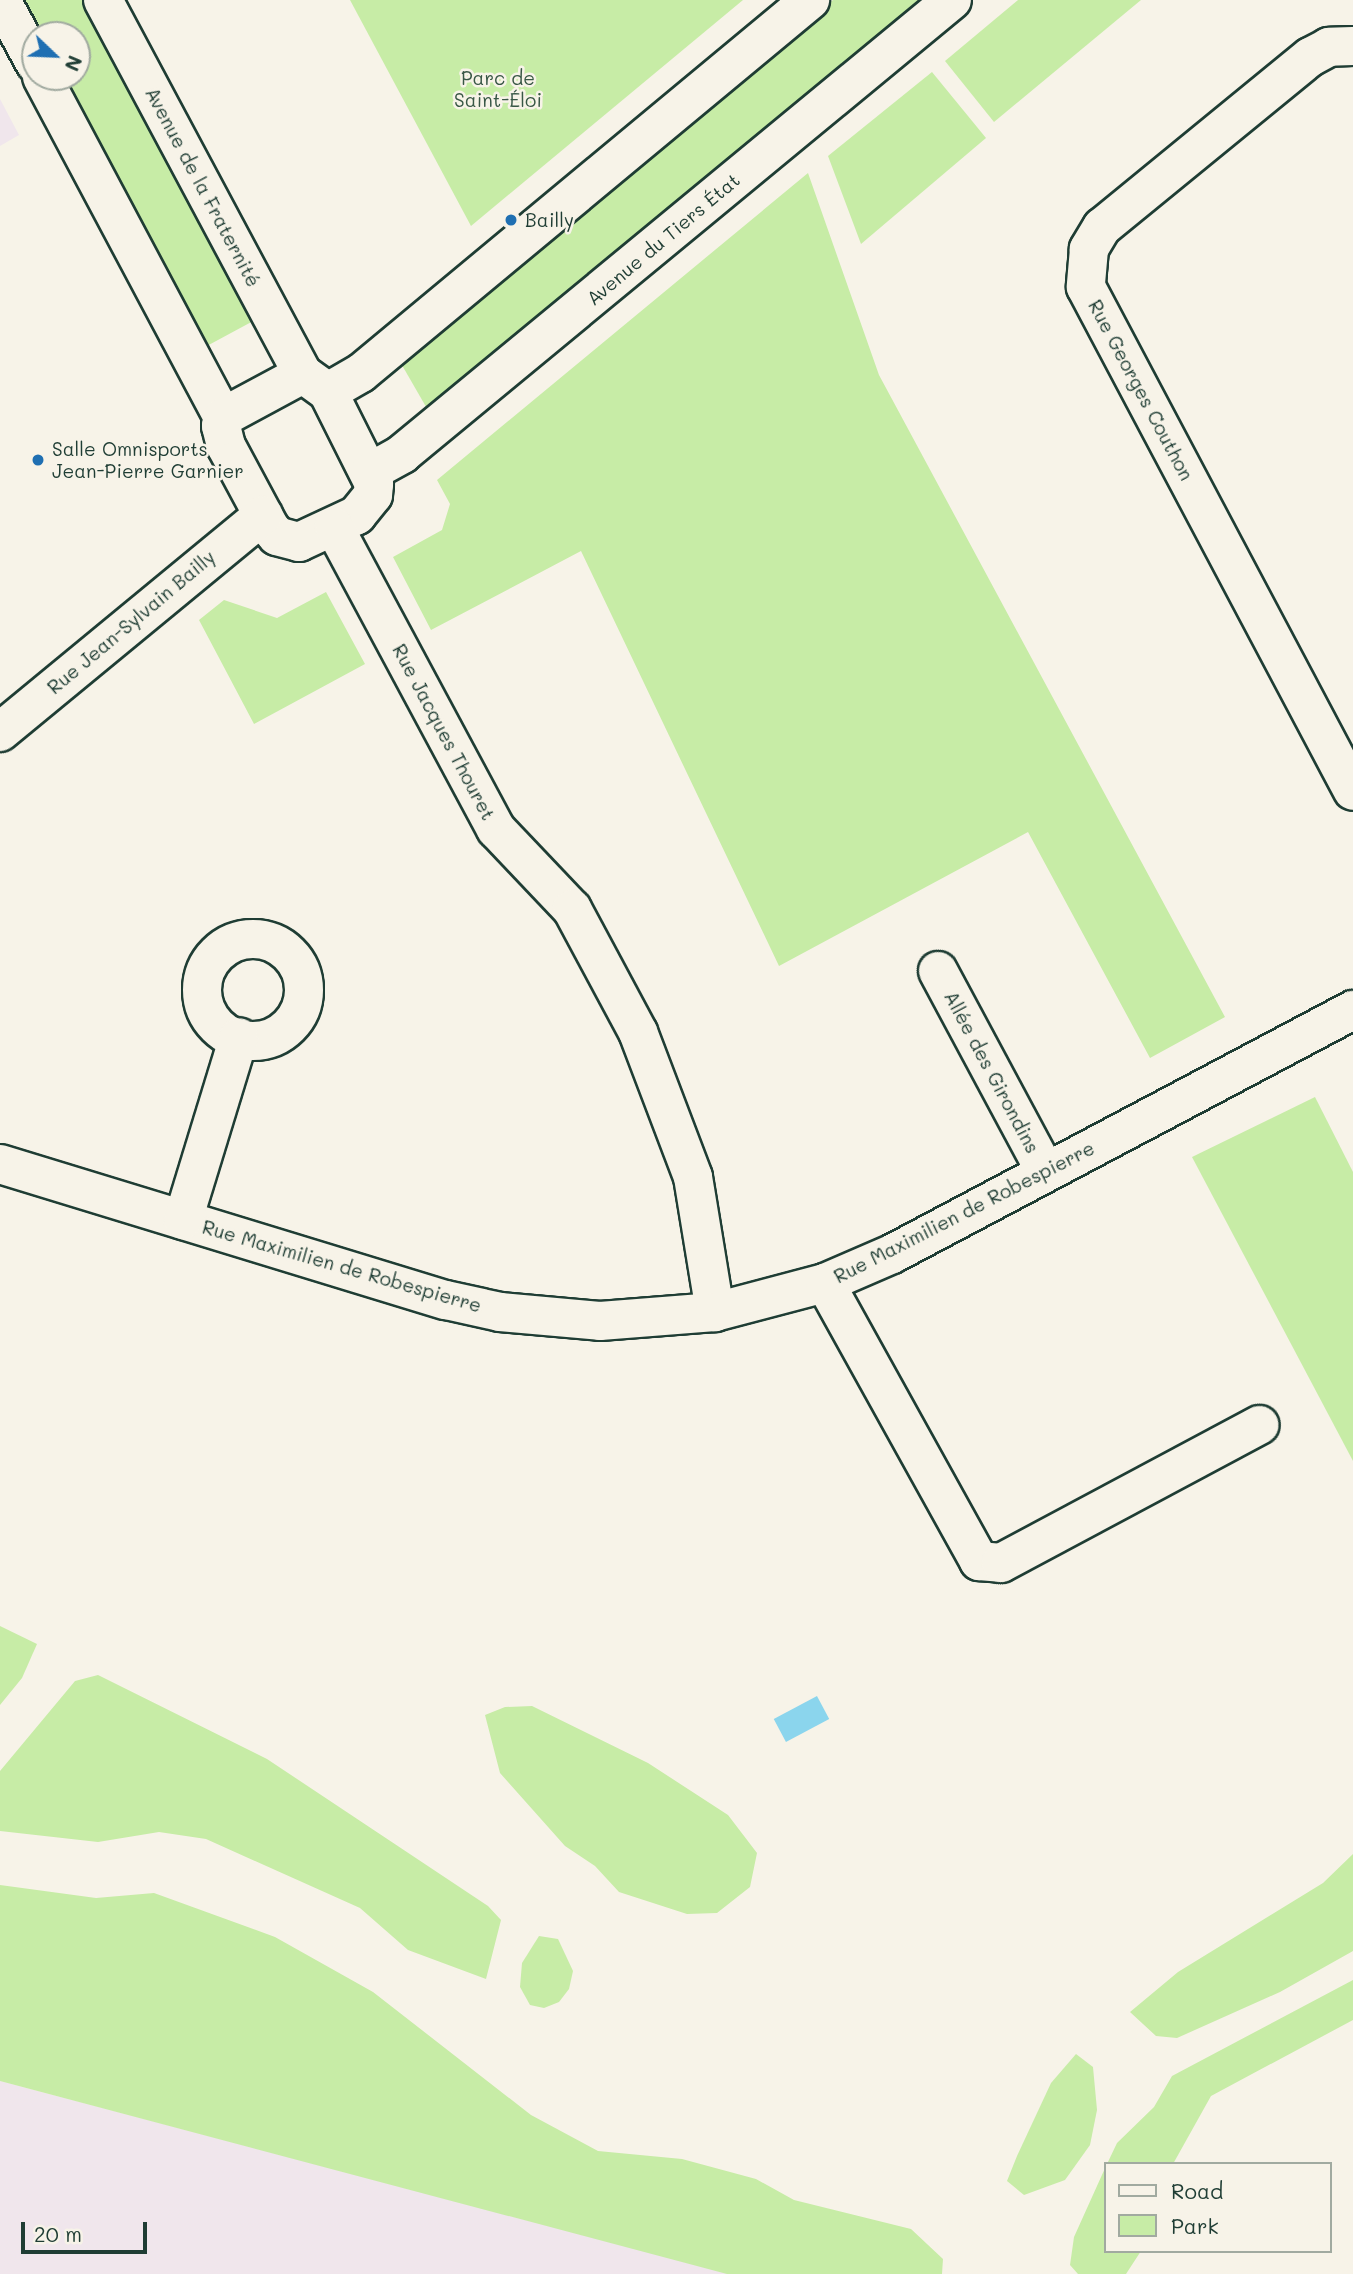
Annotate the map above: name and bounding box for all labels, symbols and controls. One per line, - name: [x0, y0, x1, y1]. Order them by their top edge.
- north arrow: [21, 21, 91, 91]
- text: N: [60, 52, 88, 75]
- park label: Parc de Saint-Éloi: [454, 67, 542, 111]
- street label: Avenue de la Fraternité: [141, 83, 265, 291]
- street label: Avenue du Tiers État: [582, 168, 744, 310]
- place label: Bailly: [525, 209, 574, 231]
- marker: Bailly: [503, 212, 519, 228]
- street label: Rue Georges Couthon: [1084, 296, 1198, 484]
- place label: Salle Omnisports Jean-Pierre Garnier: [52, 438, 244, 482]
- marker: Salle Omnisports Jean-Pierre Garnier: [30, 452, 46, 468]
- street label: Rue Jean-Sylvain Bailly: [43, 545, 219, 699]
- street label: Rue Jacques Thouret: [388, 640, 500, 824]
- street label: Allée des Girondins: [940, 987, 1044, 1157]
- street label: Rue Maximilien de Robespierre: [830, 1136, 1098, 1288]
- street label: Rue Maximilien de Robespierre: [200, 1215, 484, 1317]
- legend: [1104, 2162, 1332, 2253]
- text: Road: [1171, 2177, 1223, 2204]
- scale bar: [24, 2208, 150, 2252]
- text: Park: [1171, 2212, 1219, 2239]
- text: 20 m: [34, 2220, 82, 2247]

